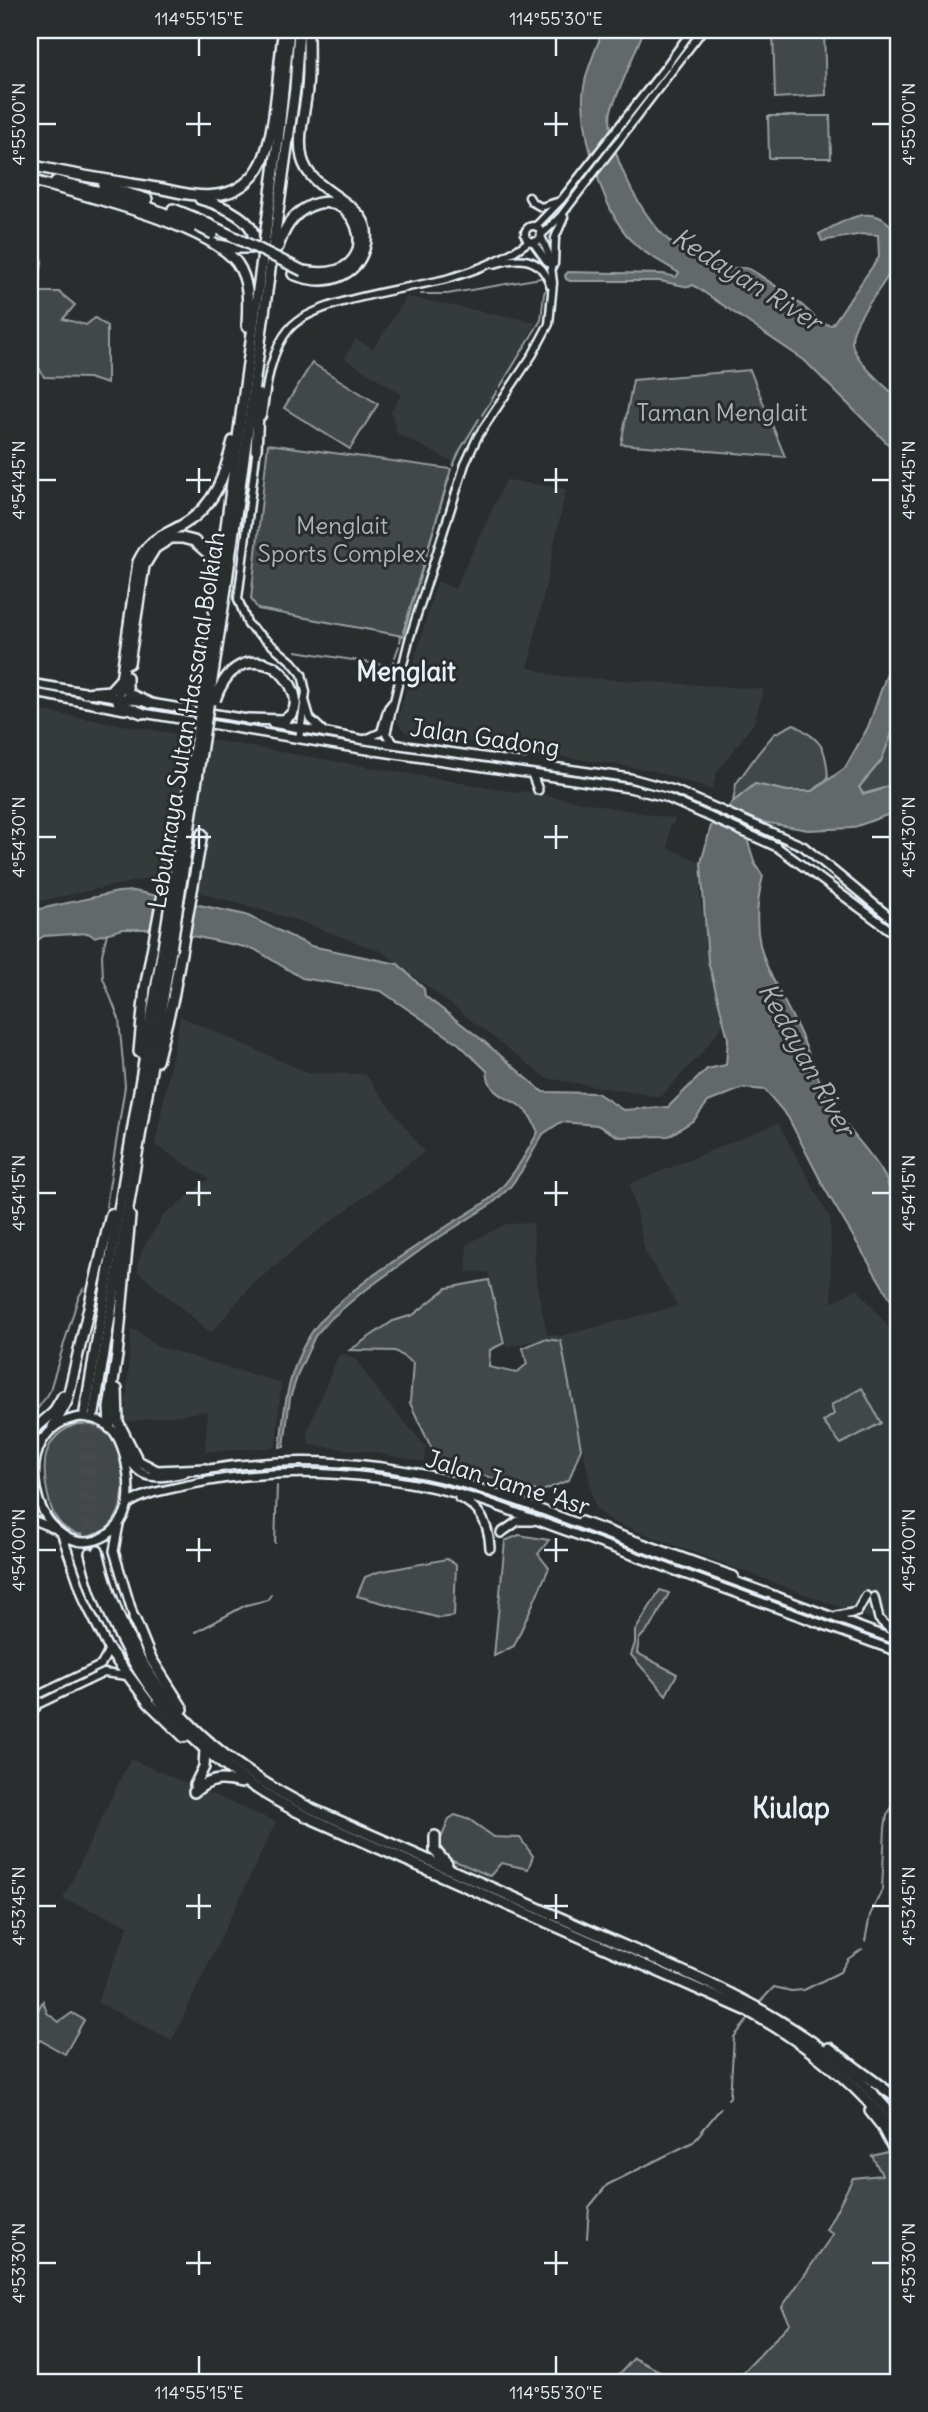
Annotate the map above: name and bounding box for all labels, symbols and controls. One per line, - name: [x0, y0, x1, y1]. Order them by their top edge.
- text: 114°55'15"E: [154, 7, 244, 30]
- text: 114°55'30"E: [509, 7, 603, 30]
- text: 4°55'00"N: [7, 83, 30, 165]
- text: 4°55'00"N: [897, 83, 920, 165]
- water label: Kedayan River: [666, 220, 831, 340]
- park label: Taman Menglait: [636, 397, 808, 427]
- text: 4°54'45"N: [7, 440, 30, 520]
- text: 4°54'45"N: [897, 440, 920, 520]
- park label: Menglait Sports Complex: [258, 510, 427, 568]
- street label: Lebuhraya Sultan Hassanal Bolkiah: [141, 529, 231, 911]
- district label: Menglait: [356, 655, 456, 688]
- street label: Jalan Gadong: [408, 712, 562, 762]
- text: 4°54'30"N: [7, 796, 30, 878]
- text: 4°54'30"N: [897, 796, 920, 878]
- water label: Kedayan River: [751, 977, 864, 1144]
- text: 4°54'15"N: [7, 1155, 30, 1231]
- text: 4°54'15"N: [897, 1155, 920, 1231]
- street label: Jalan Jame 'Asr: [422, 1443, 594, 1521]
- text: 4°54'00"N: [7, 1509, 30, 1591]
- text: 4°54'00"N: [897, 1509, 920, 1591]
- district label: Kiulap: [752, 1790, 830, 1826]
- text: 4°53'45"N: [7, 1866, 30, 1946]
- text: 4°53'45"N: [897, 1866, 920, 1946]
- text: 4°53'30"N: [7, 2222, 30, 2304]
- text: 4°53'30"N: [897, 2222, 920, 2304]
- text: 114°55'15"E: [154, 2381, 244, 2404]
- text: 114°55'30"E: [509, 2381, 603, 2404]

